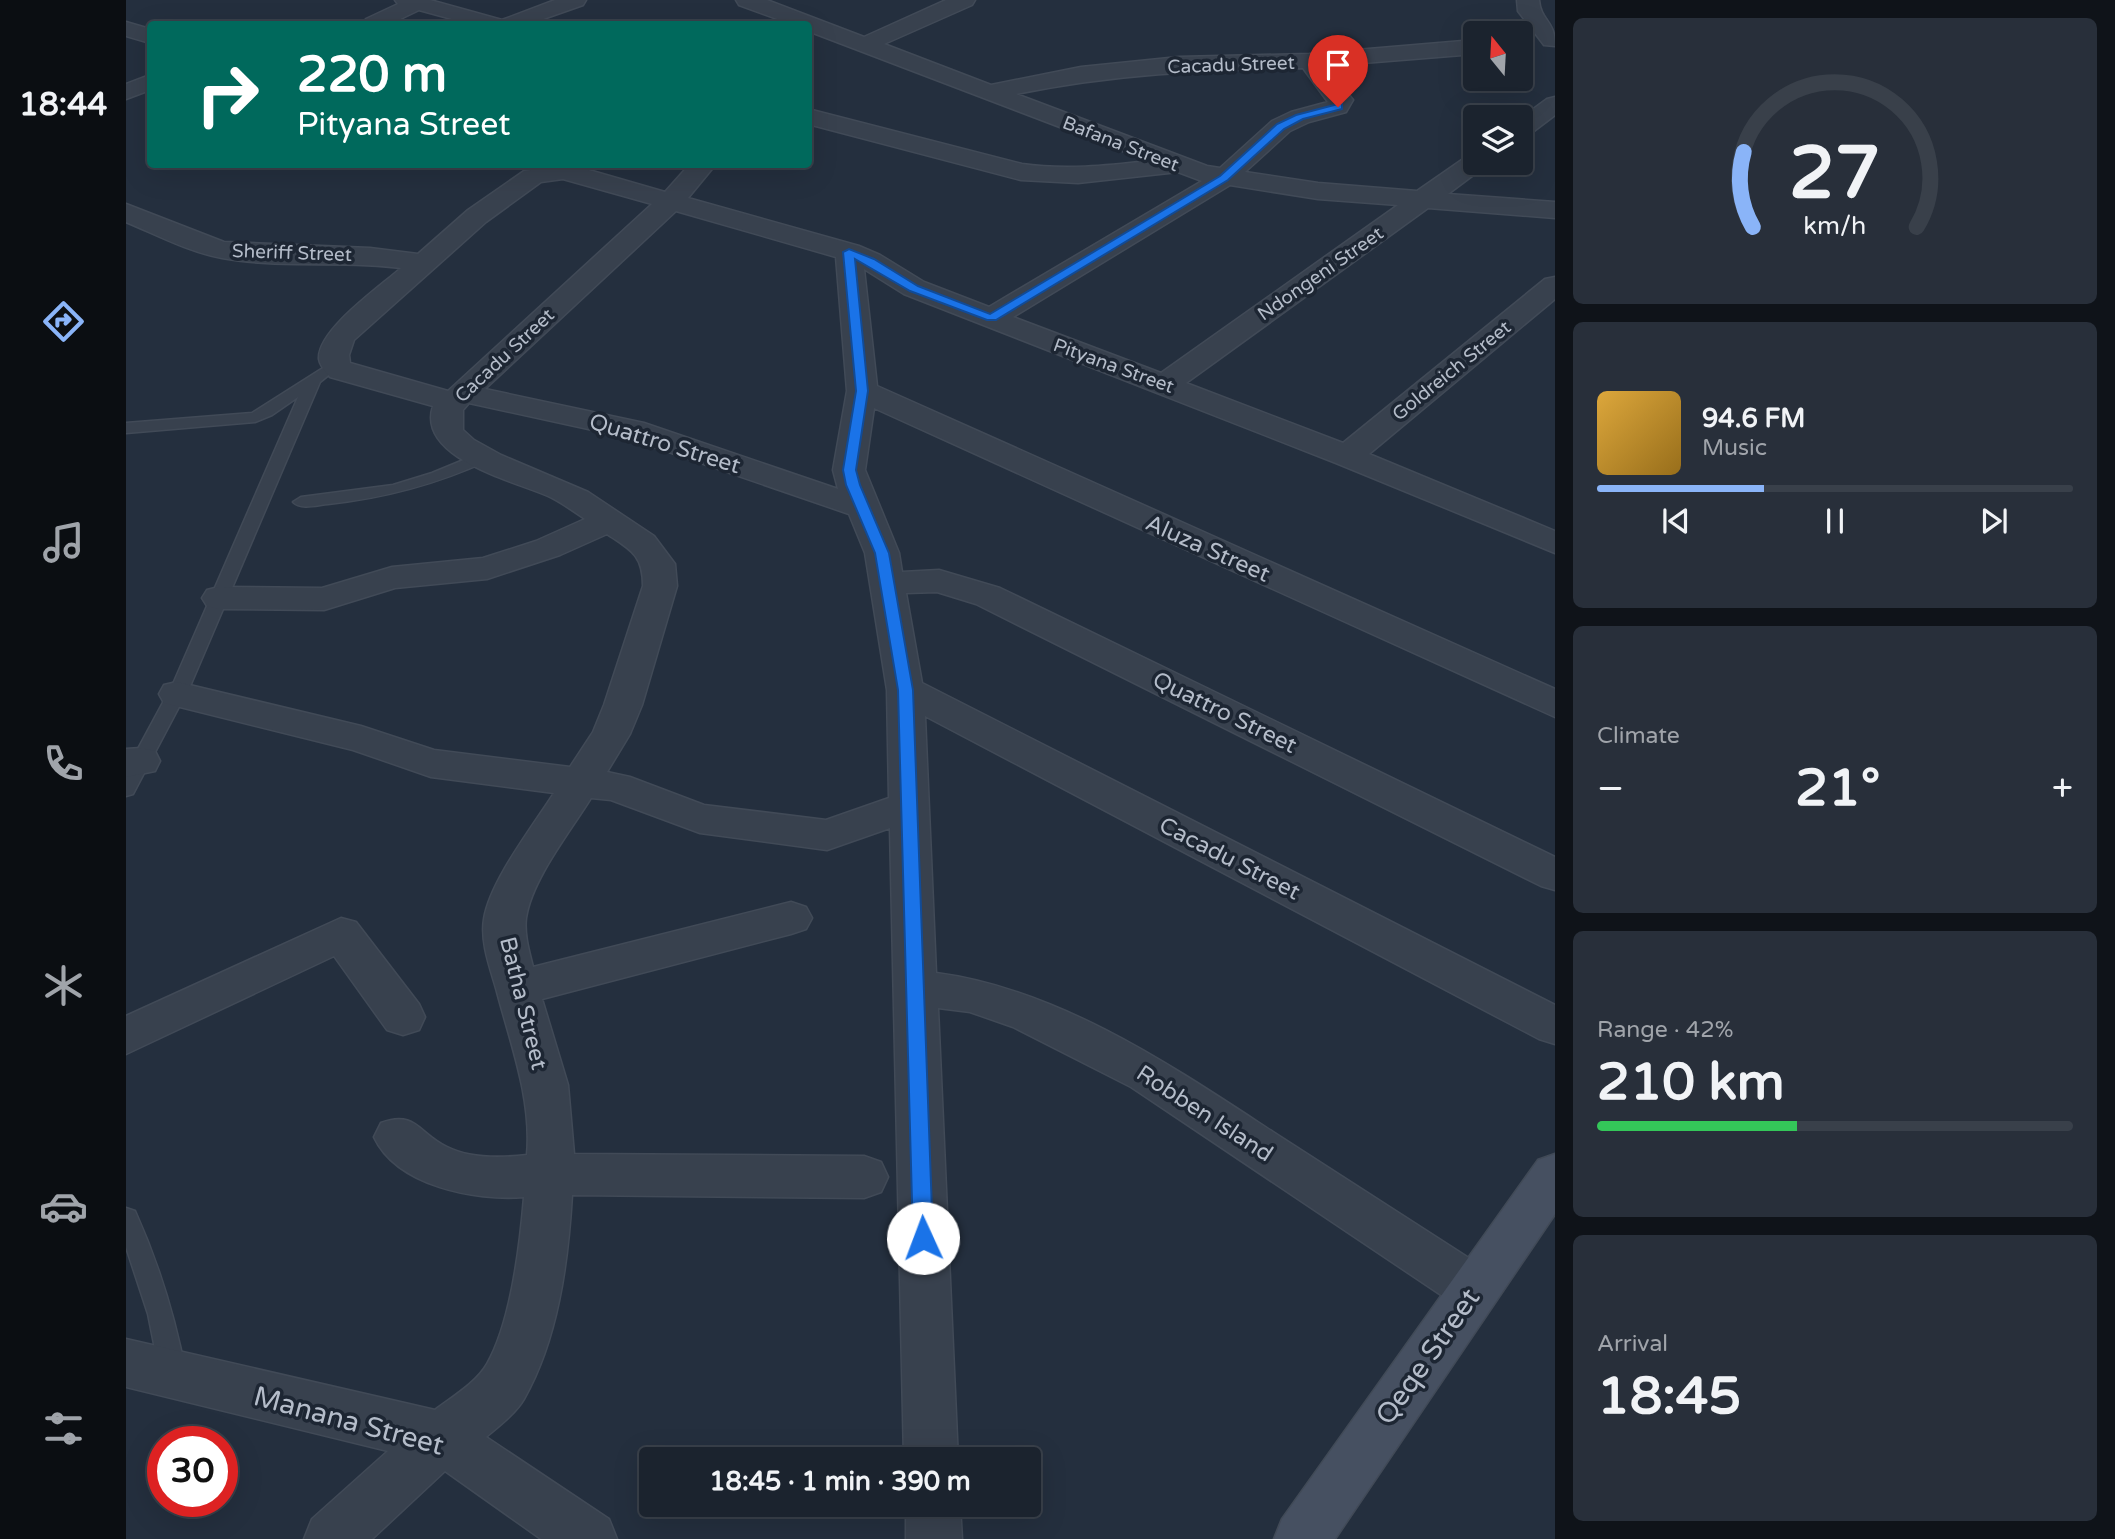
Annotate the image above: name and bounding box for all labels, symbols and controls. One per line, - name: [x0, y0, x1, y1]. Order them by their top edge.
- north arrow: [1463, 21, 1533, 91]
- map controls: [1463, 21, 1533, 175]
- pin: [1308, 35, 1368, 107]
- text: 220 m: [297, 46, 447, 105]
- icon: arrive: [1319, 46, 1357, 84]
- icon: right: [182, 49, 273, 140]
- street label: Cacadu Street: [1167, 52, 1295, 78]
- text: 18:44: [19, 86, 107, 124]
- button: layers: [1463, 105, 1533, 175]
- text: Pityana Street: [297, 106, 511, 144]
- street label: Bafana Street: [1059, 112, 1182, 176]
- text: 27: [1789, 130, 1881, 218]
- text: km/h: [1804, 211, 1866, 241]
- street label: Ndongeni Street: [1253, 222, 1388, 325]
- street label: Sheriff Street: [232, 240, 352, 266]
- icon: directions: [39, 297, 88, 346]
- street label: Cacadu Street: [451, 304, 559, 407]
- street label: Goldreich Street: [1388, 316, 1515, 425]
- street label: Pityana Street: [1050, 334, 1177, 398]
- text: 94.6 FM: [1702, 403, 1805, 434]
- street label: Quattro Street: [586, 408, 744, 480]
- text: Music: [1702, 434, 1767, 462]
- icon: previous: [1657, 502, 1695, 540]
- icon: pause: [1816, 502, 1854, 540]
- icon: next: [1975, 502, 2013, 540]
- street label: Aluza Street: [1141, 509, 1274, 589]
- icon: music: [39, 518, 88, 567]
- street label: Quattro Street: [1148, 666, 1301, 760]
- text: Climate: [1597, 722, 1680, 750]
- icon: phone: [39, 739, 88, 788]
- text: 21°: [1795, 757, 1880, 820]
- text: −: [1597, 766, 1624, 812]
- text: +: [2052, 766, 2073, 812]
- street label: Cacadu Street: [1154, 811, 1305, 906]
- street label: Batha Street: [493, 934, 553, 1073]
- icon: climate: [39, 961, 88, 1010]
- text: Range · 42%: [1597, 1016, 1733, 1044]
- text: 210 km: [1597, 1051, 1785, 1114]
- street label: Robben Island: [1131, 1059, 1278, 1168]
- icon: car: [39, 1182, 88, 1231]
- position arrow: [886, 1201, 960, 1275]
- street label: Qeqe Street: [1368, 1282, 1487, 1431]
- text: Arrival: [1597, 1330, 1668, 1358]
- text: 18:45: [1597, 1365, 1741, 1428]
- street label: Manana Street: [250, 1379, 448, 1463]
- icon: filters: [39, 1404, 88, 1453]
- speed limit sign: 30: [147, 1426, 238, 1517]
- text: 18:45 · 1 min · 390 m: [709, 1466, 971, 1497]

